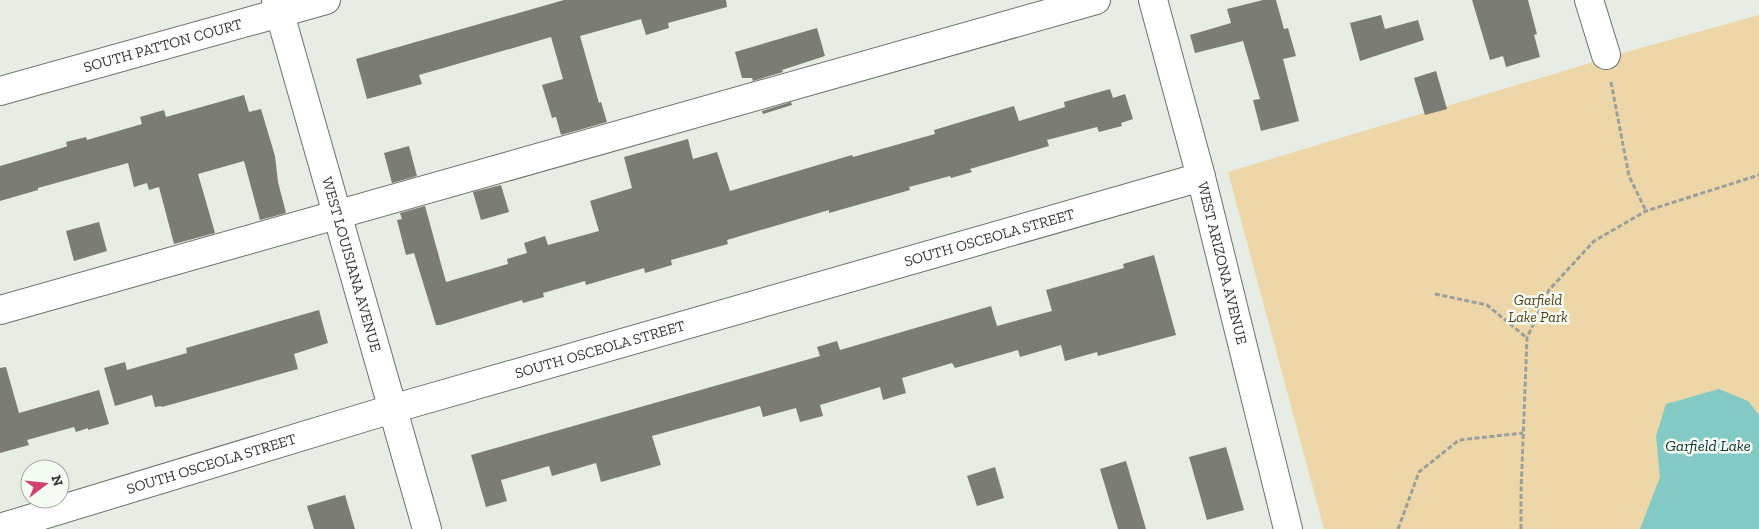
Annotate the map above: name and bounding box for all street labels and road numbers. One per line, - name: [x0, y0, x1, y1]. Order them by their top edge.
- street label: SOUTH PATTON COURT: [81, 15, 244, 76]
- street label: WEST LOUISIANA AVENUE: [318, 175, 385, 354]
- street label: WEST ARIZONA AVENUE: [1193, 180, 1251, 346]
- street label: SOUTH OSCEOLA STREET: [902, 205, 1076, 271]
- street label: SOUTH OSCEOLA STREET: [513, 316, 687, 382]
- street label: SOUTH OSCEOLA STREET: [125, 430, 298, 498]

